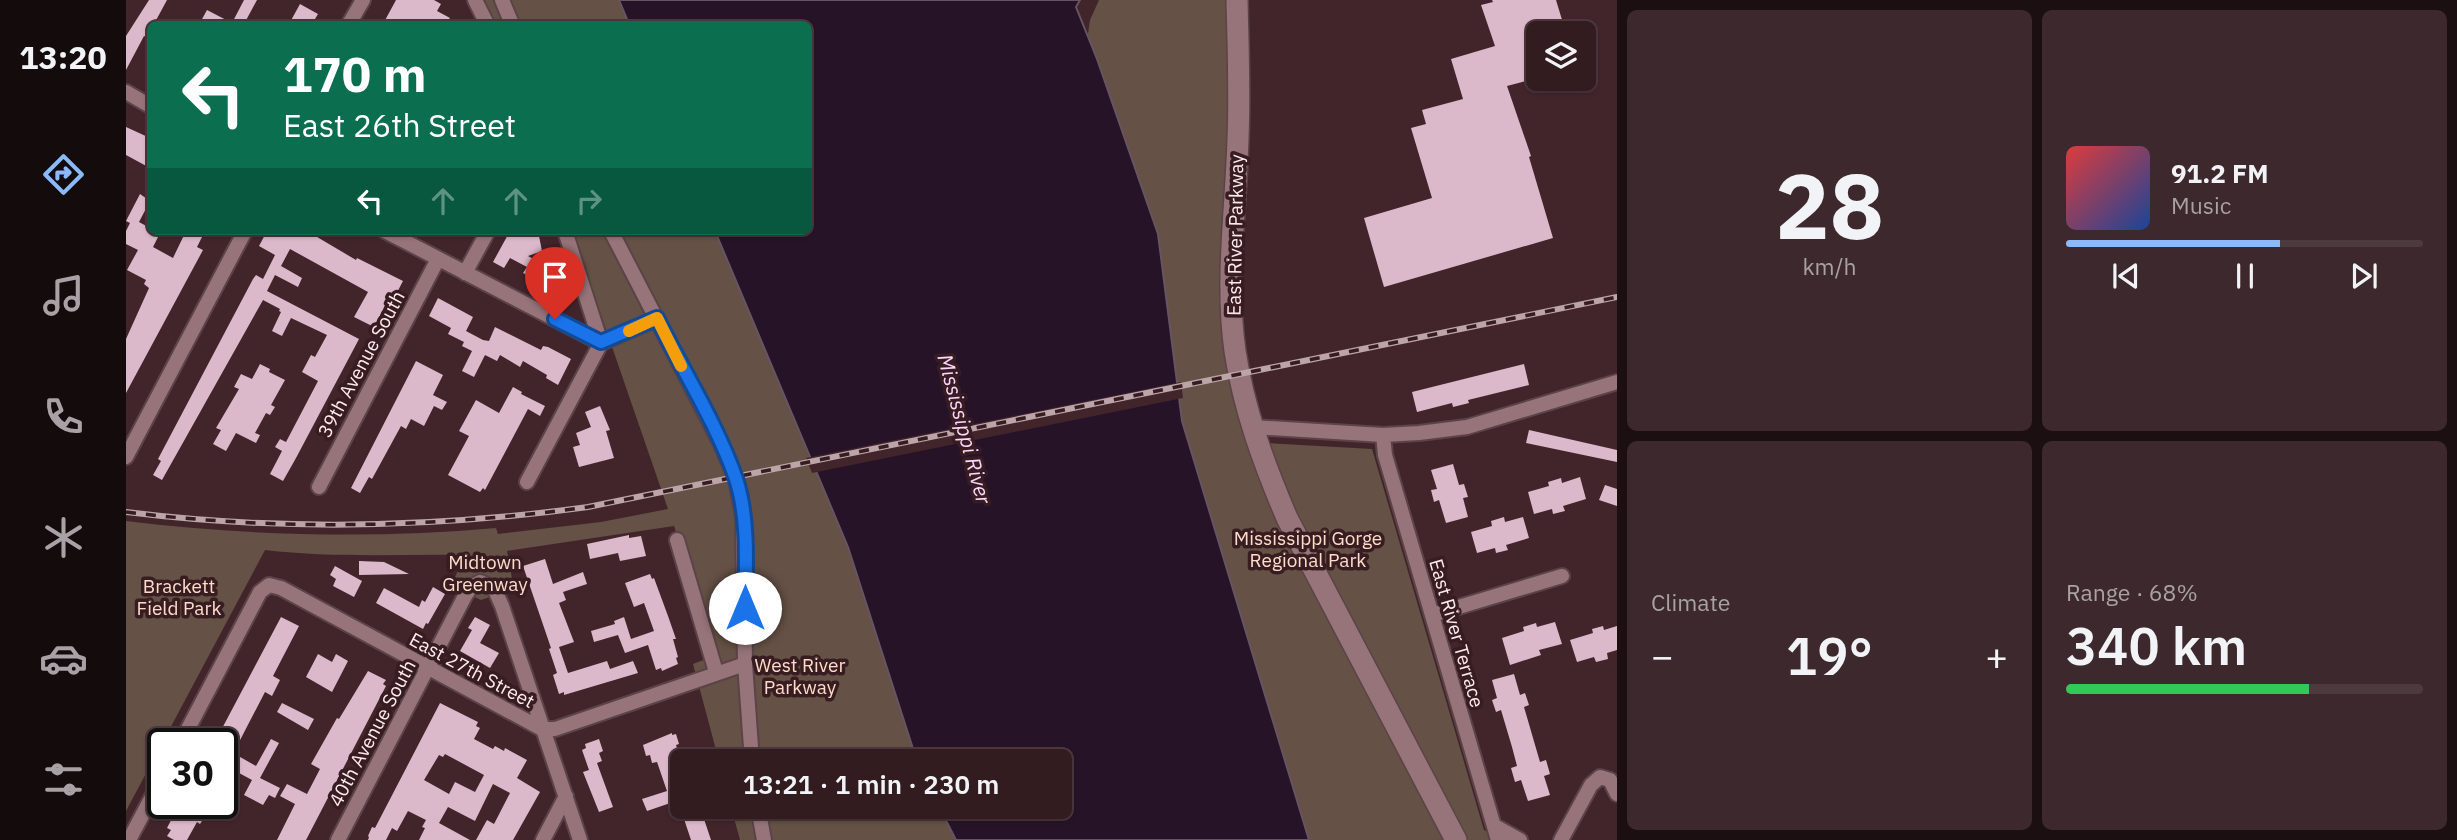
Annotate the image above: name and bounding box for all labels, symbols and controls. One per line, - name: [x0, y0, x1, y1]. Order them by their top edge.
- map controls: [1526, 21, 1596, 91]
- button: layers: [1526, 21, 1596, 91]
- text: 13:20: [19, 36, 107, 78]
- text: 170 m: [283, 42, 427, 105]
- icon: left: [168, 49, 259, 140]
- text: East 26th Street: [283, 104, 516, 146]
- text: 28: [1775, 146, 1884, 264]
- icon: directions: [39, 150, 88, 199]
- street label: East River Parkway: [1222, 153, 1248, 316]
- text: 91.2 FM: [2171, 156, 2269, 190]
- icon: left: [351, 182, 389, 220]
- icon: ahead: [424, 182, 462, 220]
- icon: ahead: [497, 182, 535, 220]
- icon: right: [570, 182, 608, 220]
- text: Music: [2171, 190, 2231, 220]
- pin: [525, 247, 585, 319]
- text: km/h: [1802, 251, 1857, 281]
- icon: previous: [2107, 257, 2145, 295]
- icon: pause: [2226, 257, 2264, 295]
- icon: next: [2345, 257, 2383, 295]
- icon: arrive: [536, 258, 574, 296]
- icon: music: [39, 271, 88, 320]
- street label: 39th Avenue South: [312, 287, 410, 441]
- water label: Mississippi River: [932, 351, 999, 508]
- icon: phone: [39, 392, 88, 441]
- icon: climate: [39, 513, 88, 562]
- park label: Mississippi Gorge Regional Park: [1234, 526, 1382, 572]
- park label: Midtown Greenway: [442, 550, 528, 596]
- street label: East River Terrace: [1424, 556, 1490, 710]
- position arrow: [708, 571, 782, 645]
- park label: Brackett Field Park: [137, 574, 221, 620]
- text: Range · 68%: [2066, 577, 2198, 607]
- text: Climate: [1651, 587, 1730, 617]
- text: 340 km: [2066, 612, 2247, 679]
- text: 19°: [1786, 622, 1873, 689]
- street label: East 27th Street: [405, 627, 539, 713]
- text: −: [1651, 631, 1674, 680]
- text: +: [1985, 631, 2008, 680]
- icon: car: [39, 634, 88, 683]
- park label: West River Parkway: [755, 653, 845, 699]
- street label: 40th Avenue South: [323, 656, 421, 810]
- speed limit sign: 30: [147, 728, 238, 819]
- icon: filters: [39, 755, 88, 804]
- text: 13:21 · 1 min · 230 m: [743, 767, 999, 801]

